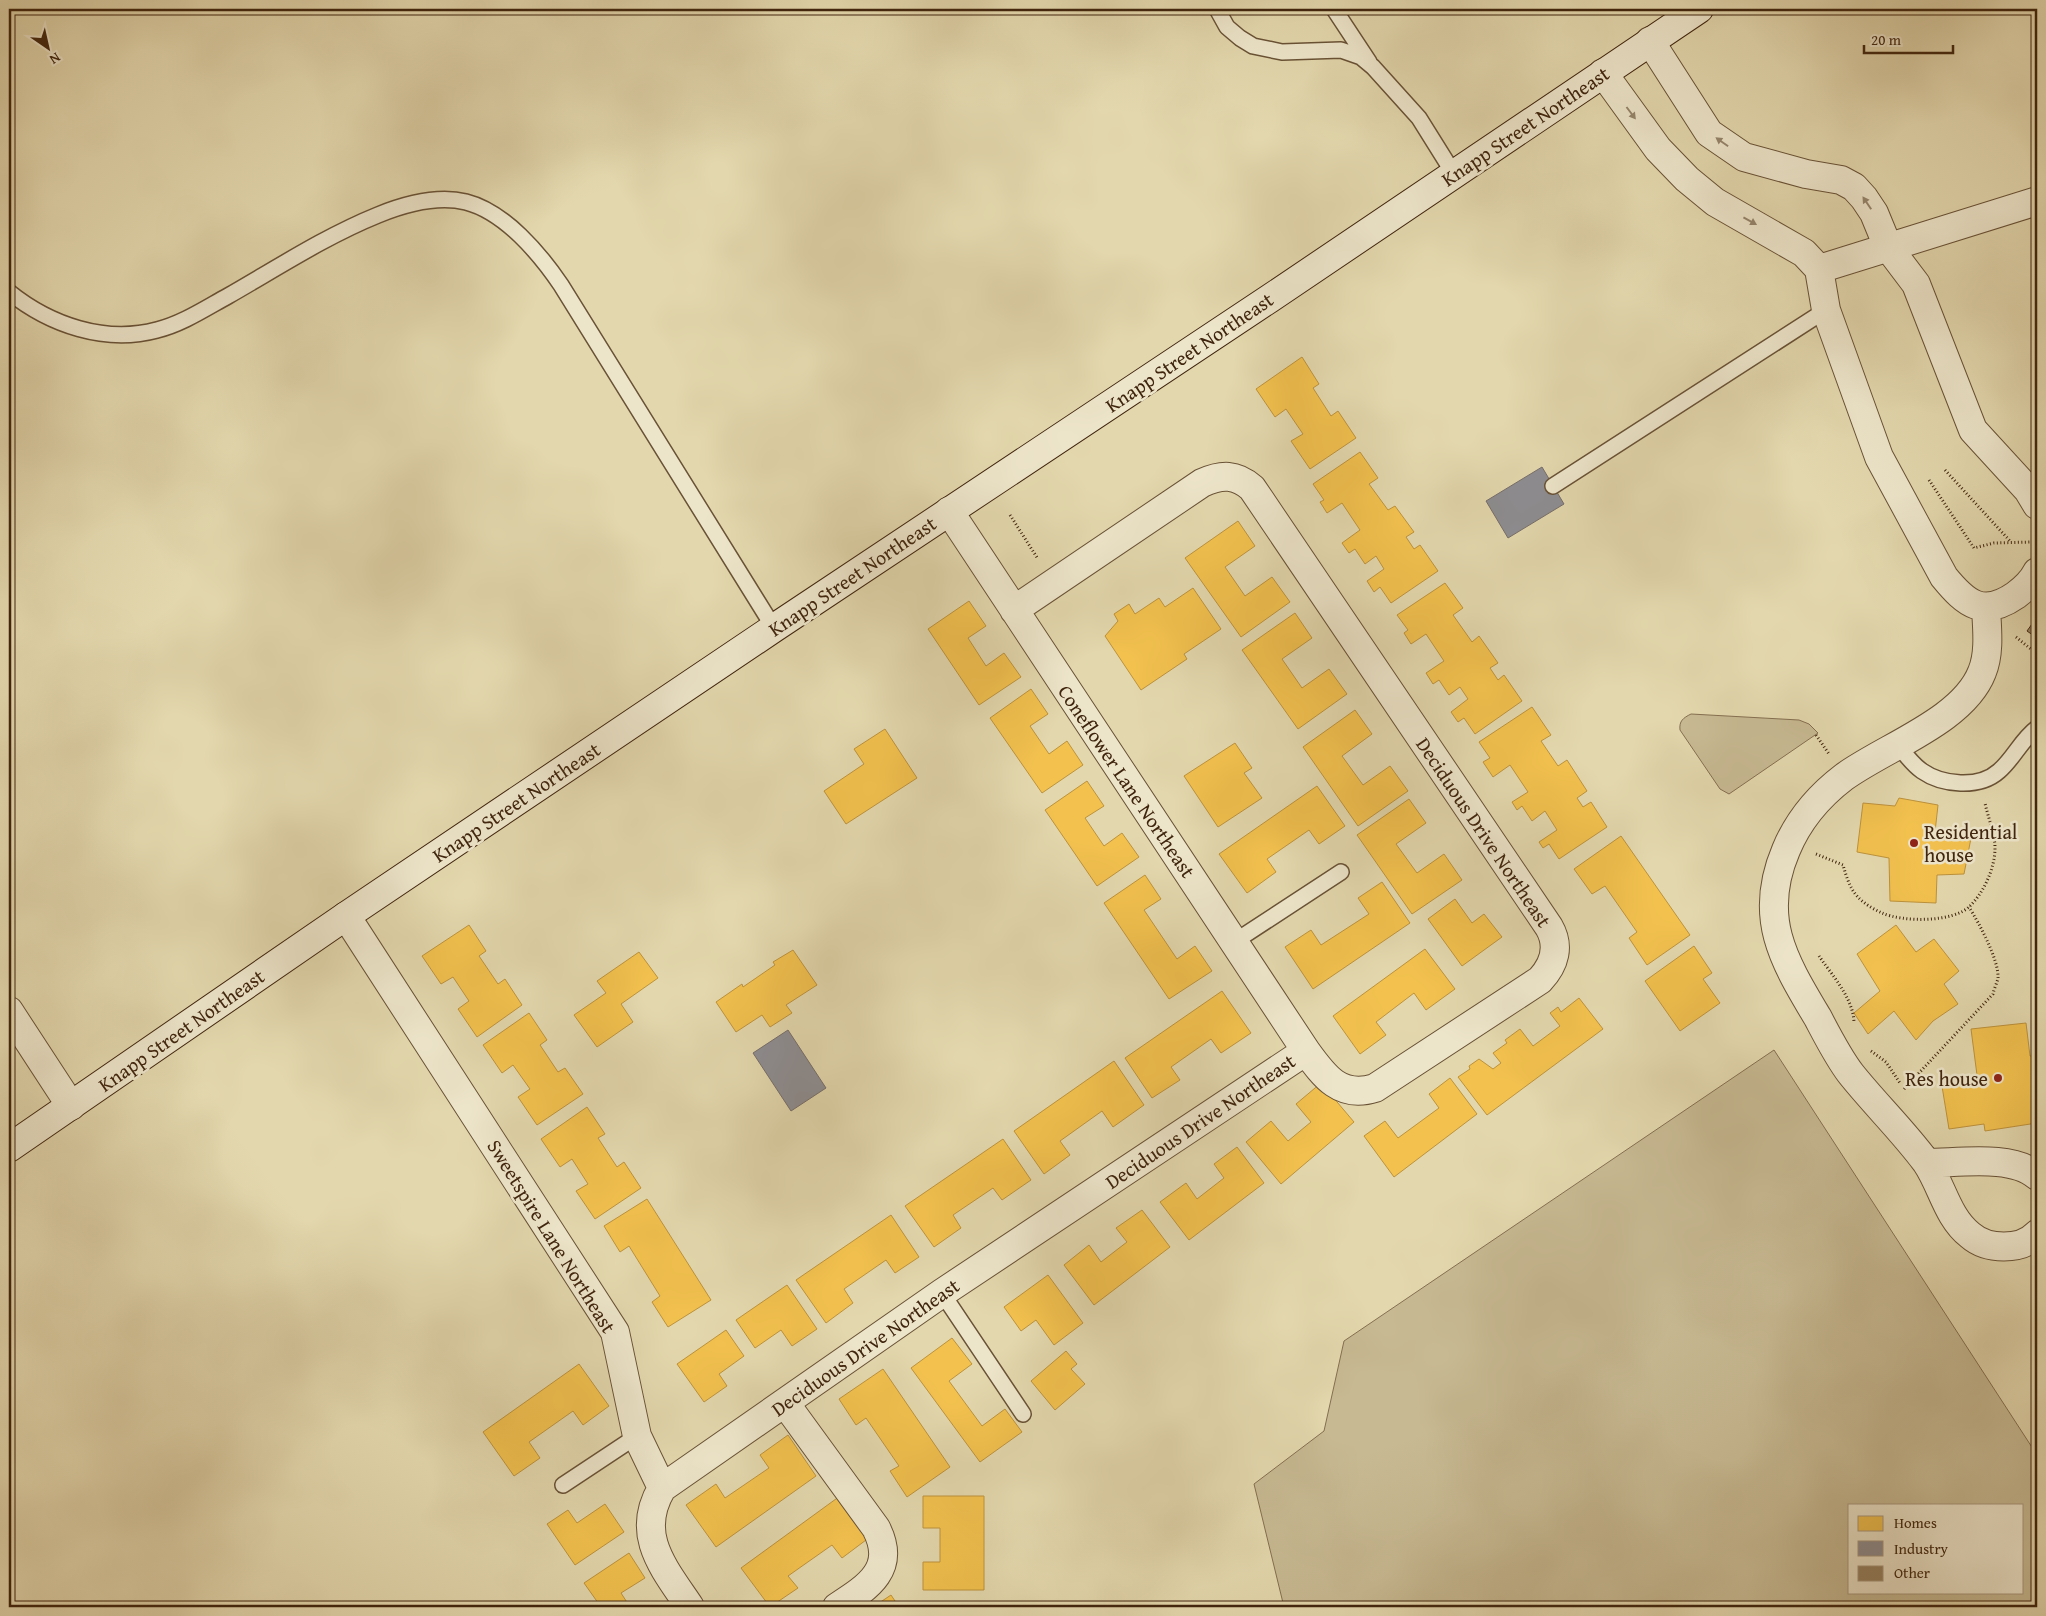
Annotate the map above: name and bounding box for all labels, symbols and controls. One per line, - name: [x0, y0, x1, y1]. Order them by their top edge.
- north arrow: [22, 22, 72, 72]
- scale bar: [1864, 22, 1952, 54]
- text: 20 m: [1871, 29, 1902, 50]
- text: N: [45, 48, 65, 70]
- street label: Knapp Street Northeast: [1435, 59, 1615, 193]
- one-way arrow: [1626, 106, 1636, 120]
- one-way arrow: [1715, 137, 1729, 147]
- one-way arrow: [1862, 196, 1872, 210]
- one-way arrow: [1743, 217, 1757, 226]
- street label: Knapp Street Northeast: [1099, 285, 1279, 419]
- street label: Knapp Street Northeast: [762, 509, 942, 643]
- street label: Coneflower Lane Northeast: [1051, 679, 1203, 883]
- street label: Deciduous Drive Northeast: [1409, 731, 1559, 933]
- street label: Knapp Street Northeast: [426, 735, 606, 869]
- place label: Residential house: [1924, 817, 2018, 869]
- marker: Residential house: [1908, 837, 1920, 849]
- street label: Knapp Street Northeast: [92, 962, 270, 1098]
- street label: Deciduous Drive Northeast: [1099, 1046, 1301, 1196]
- place label: Res house: [1905, 1064, 1988, 1093]
- marker: Res house: [1992, 1072, 2004, 1084]
- street label: Sweetspire Lane Northeast: [481, 1134, 623, 1338]
- street label: Deciduous Drive Northeast: [765, 1271, 965, 1423]
- legend: [1848, 1504, 2024, 1594]
- text: Homes: [1894, 1512, 1937, 1533]
- text: Industry: [1894, 1538, 1949, 1559]
- text: Other: [1894, 1562, 1930, 1583]

